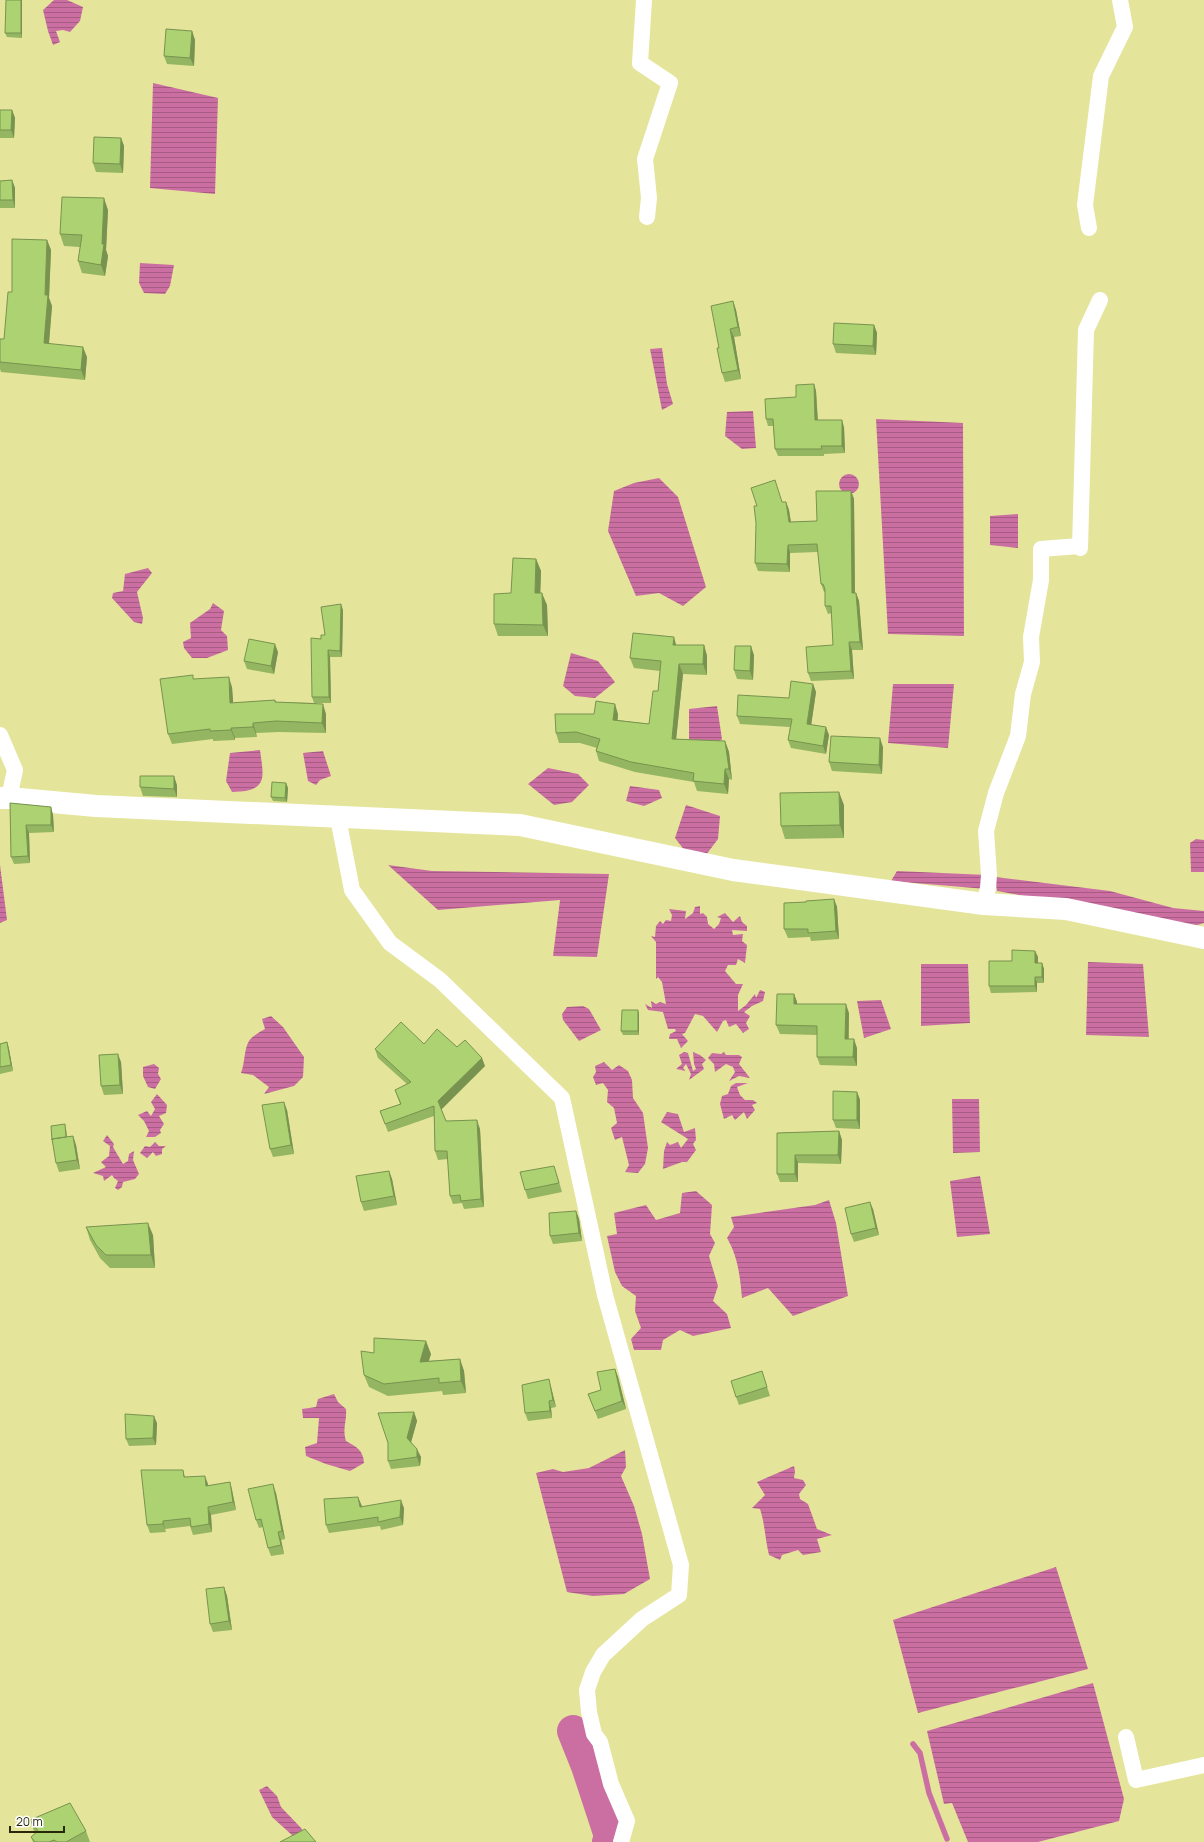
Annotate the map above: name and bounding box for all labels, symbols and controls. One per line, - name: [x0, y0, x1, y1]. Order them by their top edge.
- scale bar: [10, 1808, 64, 1834]
- text: 20 m: [16, 1813, 43, 1830]

